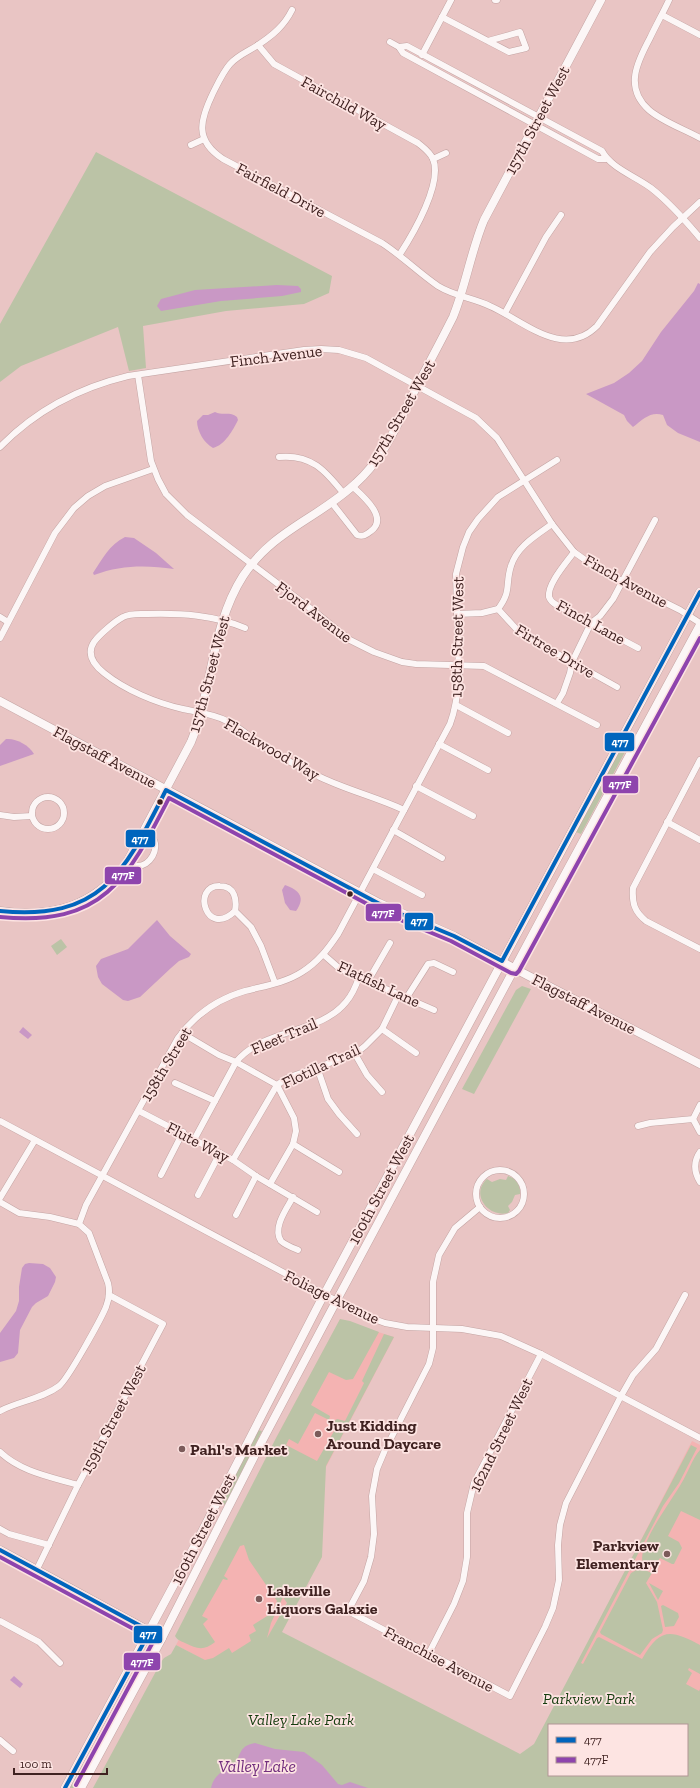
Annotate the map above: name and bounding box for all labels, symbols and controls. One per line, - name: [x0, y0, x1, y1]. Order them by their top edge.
- street label: 157th Street West: [500, 62, 574, 178]
- street label: Fairchild Way: [298, 72, 391, 135]
- street label: Fairfield Drive: [233, 158, 329, 222]
- street label: Finch Avenue: [229, 341, 323, 371]
- street label: 157th Street West: [363, 356, 439, 470]
- street label: Finch Avenue: [581, 550, 671, 612]
- street label: 158th Street West: [446, 576, 468, 698]
- street label: Fjord Avenue: [272, 577, 356, 647]
- street label: Finch Lane: [553, 595, 629, 649]
- street label: 157th Street West: [184, 613, 234, 735]
- street label: Firtree Drive: [512, 620, 598, 682]
- street label: Flackwood Way: [221, 714, 324, 784]
- street label: Flagstaff Avenue: [50, 722, 160, 792]
- line badge: 477: [604, 732, 635, 752]
- text: 477: [612, 736, 629, 749]
- line badge: 477F: [602, 775, 639, 794]
- text: 477F: [608, 778, 632, 791]
- unlabelled marker: [155, 797, 165, 807]
- line badge: 477: [125, 829, 156, 848]
- text: 477: [132, 833, 149, 846]
- line badge: 477F: [104, 866, 142, 885]
- text: 477F: [111, 869, 135, 882]
- unlabelled marker: [345, 889, 355, 899]
- line badge: 477F: [365, 903, 402, 922]
- text: 477F: [371, 907, 395, 920]
- line badge: 477: [404, 912, 434, 931]
- text: 477: [411, 915, 428, 928]
- street label: Flatfish Lane: [335, 957, 423, 1011]
- street label: Flagstaff Avenue: [529, 970, 639, 1038]
- street label: Fleet Trail: [248, 1014, 320, 1058]
- street label: 158th Street: [136, 1023, 196, 1105]
- street label: Flotilla Trail: [279, 1040, 363, 1092]
- street label: Flute Way: [163, 1118, 233, 1167]
- street label: 160th Street West: [344, 1131, 418, 1247]
- street label: Foliage Avenue: [281, 1266, 383, 1328]
- street label: 159th Street West: [76, 1361, 150, 1477]
- street label: 162nd Street West: [465, 1375, 537, 1495]
- place label: Just Kidding Around Daycare: [326, 1416, 441, 1453]
- marker: Just Kidding Around Daycare: [313, 1429, 323, 1439]
- place label: Pahl's Market: [190, 1440, 288, 1459]
- marker: Pahl's Market: [177, 1444, 187, 1454]
- street label: 160th Street West: [167, 1470, 239, 1588]
- place label: Parkview Elementary: [576, 1536, 660, 1573]
- marker: Parkview Elementary: [662, 1549, 672, 1559]
- place label: Lakeville Liquors Galaxie: [267, 1581, 378, 1618]
- marker: Lakeville Liquors Galaxie: [254, 1594, 264, 1604]
- street label: Franchise Avenue: [381, 1622, 497, 1696]
- line badge: 477: [133, 1625, 163, 1644]
- text: 477: [140, 1628, 157, 1641]
- line badge: 477F: [123, 1652, 161, 1671]
- text: 477F: [130, 1656, 154, 1669]
- park label: Parkview Park: [543, 1689, 635, 1708]
- park label: Valley Lake Park: [248, 1710, 354, 1729]
- legend: [548, 1724, 688, 1776]
- text: 477: [584, 1733, 602, 1747]
- scale bar: [14, 1750, 107, 1776]
- text: 477F: [584, 1753, 609, 1767]
- water label: Valley Lake: [218, 1756, 296, 1776]
- text: 100 m: [20, 1757, 52, 1771]

